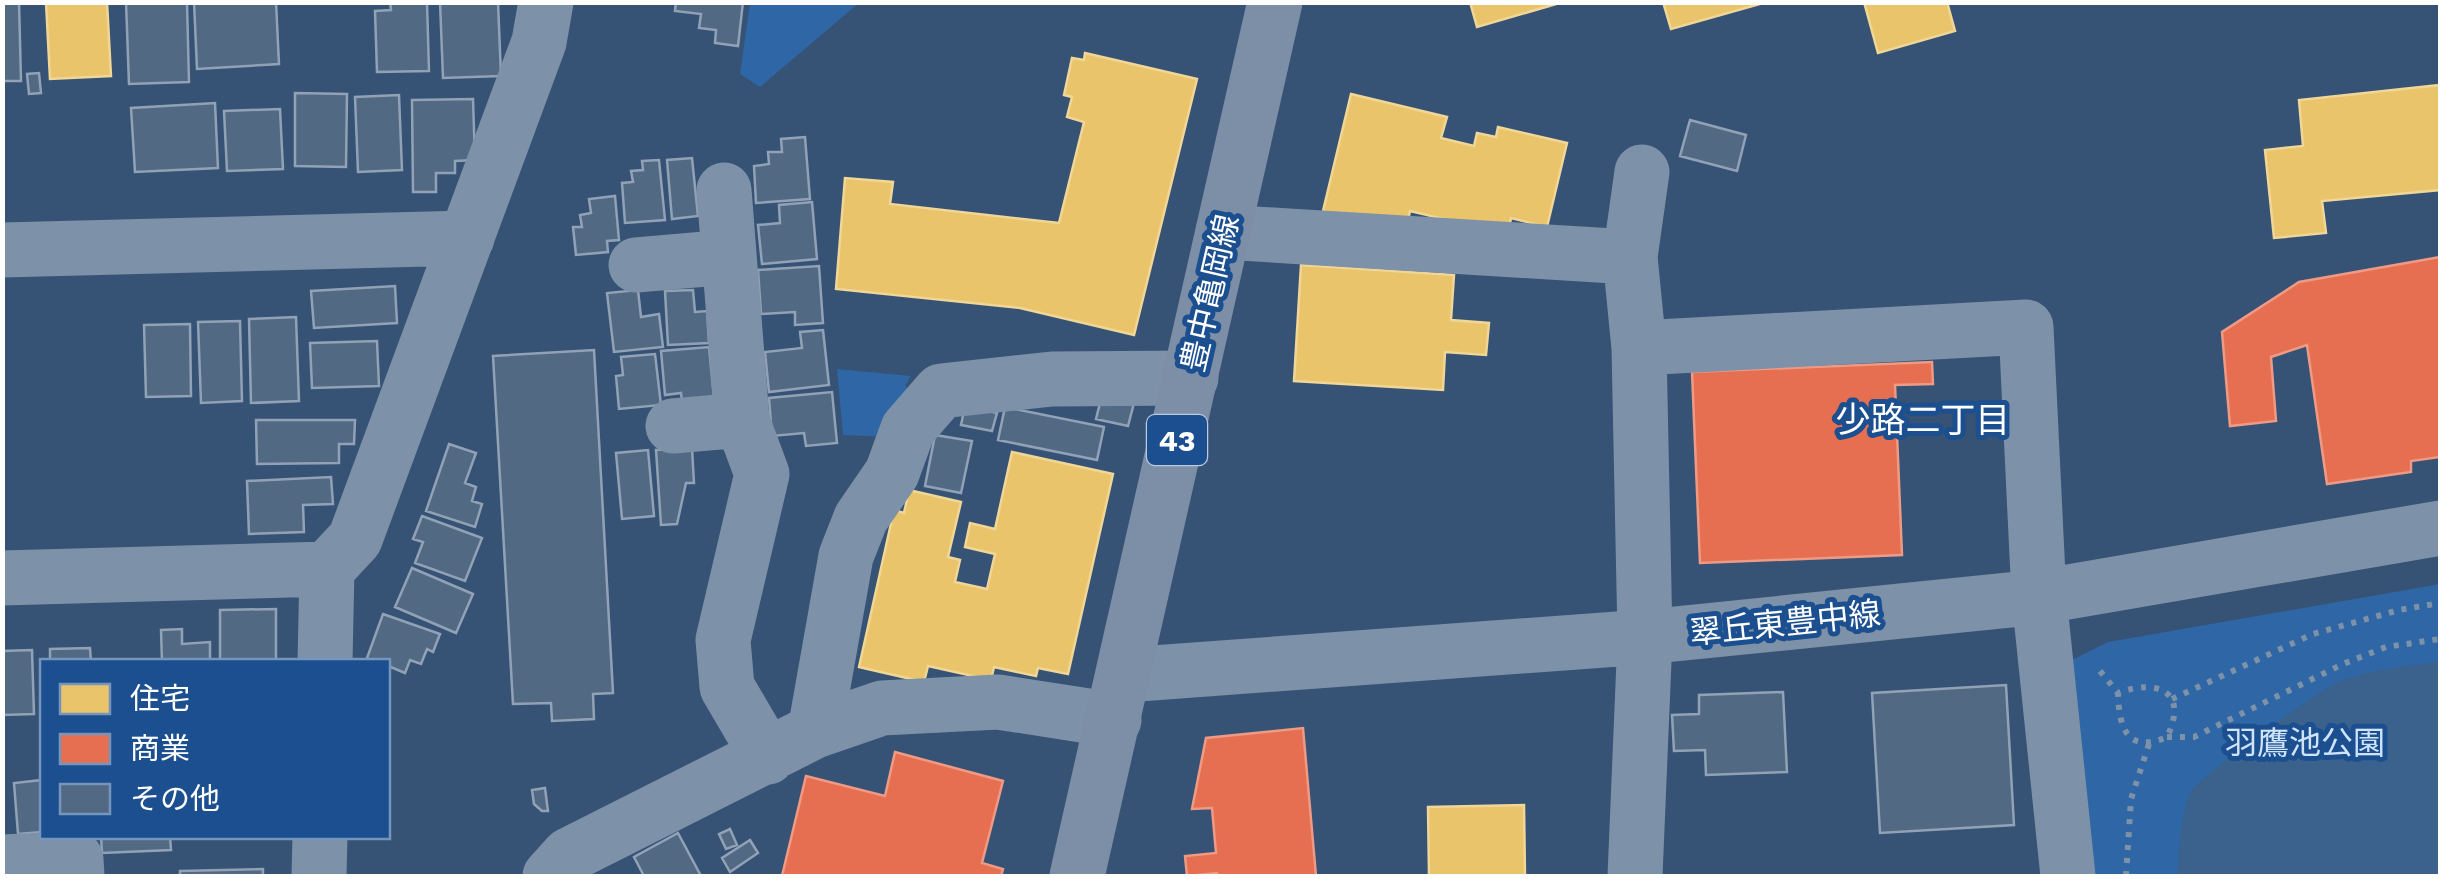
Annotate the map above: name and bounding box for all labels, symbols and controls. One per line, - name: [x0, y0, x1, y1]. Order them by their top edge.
- street label: 豊中亀岡線: [1173, 211, 1247, 375]
- district label: 少路二丁目: [1835, 399, 2011, 441]
- road number: 43: [1147, 415, 1207, 465]
- street label: 翠丘東豊中線: [1688, 594, 1882, 652]
- legend: [40, 659, 390, 839]
- text: 住宅: [130, 681, 190, 716]
- park label: 羽鷹池公園: [2225, 724, 2385, 762]
- text: 商業: [130, 731, 190, 766]
- text: その他: [130, 781, 220, 816]

